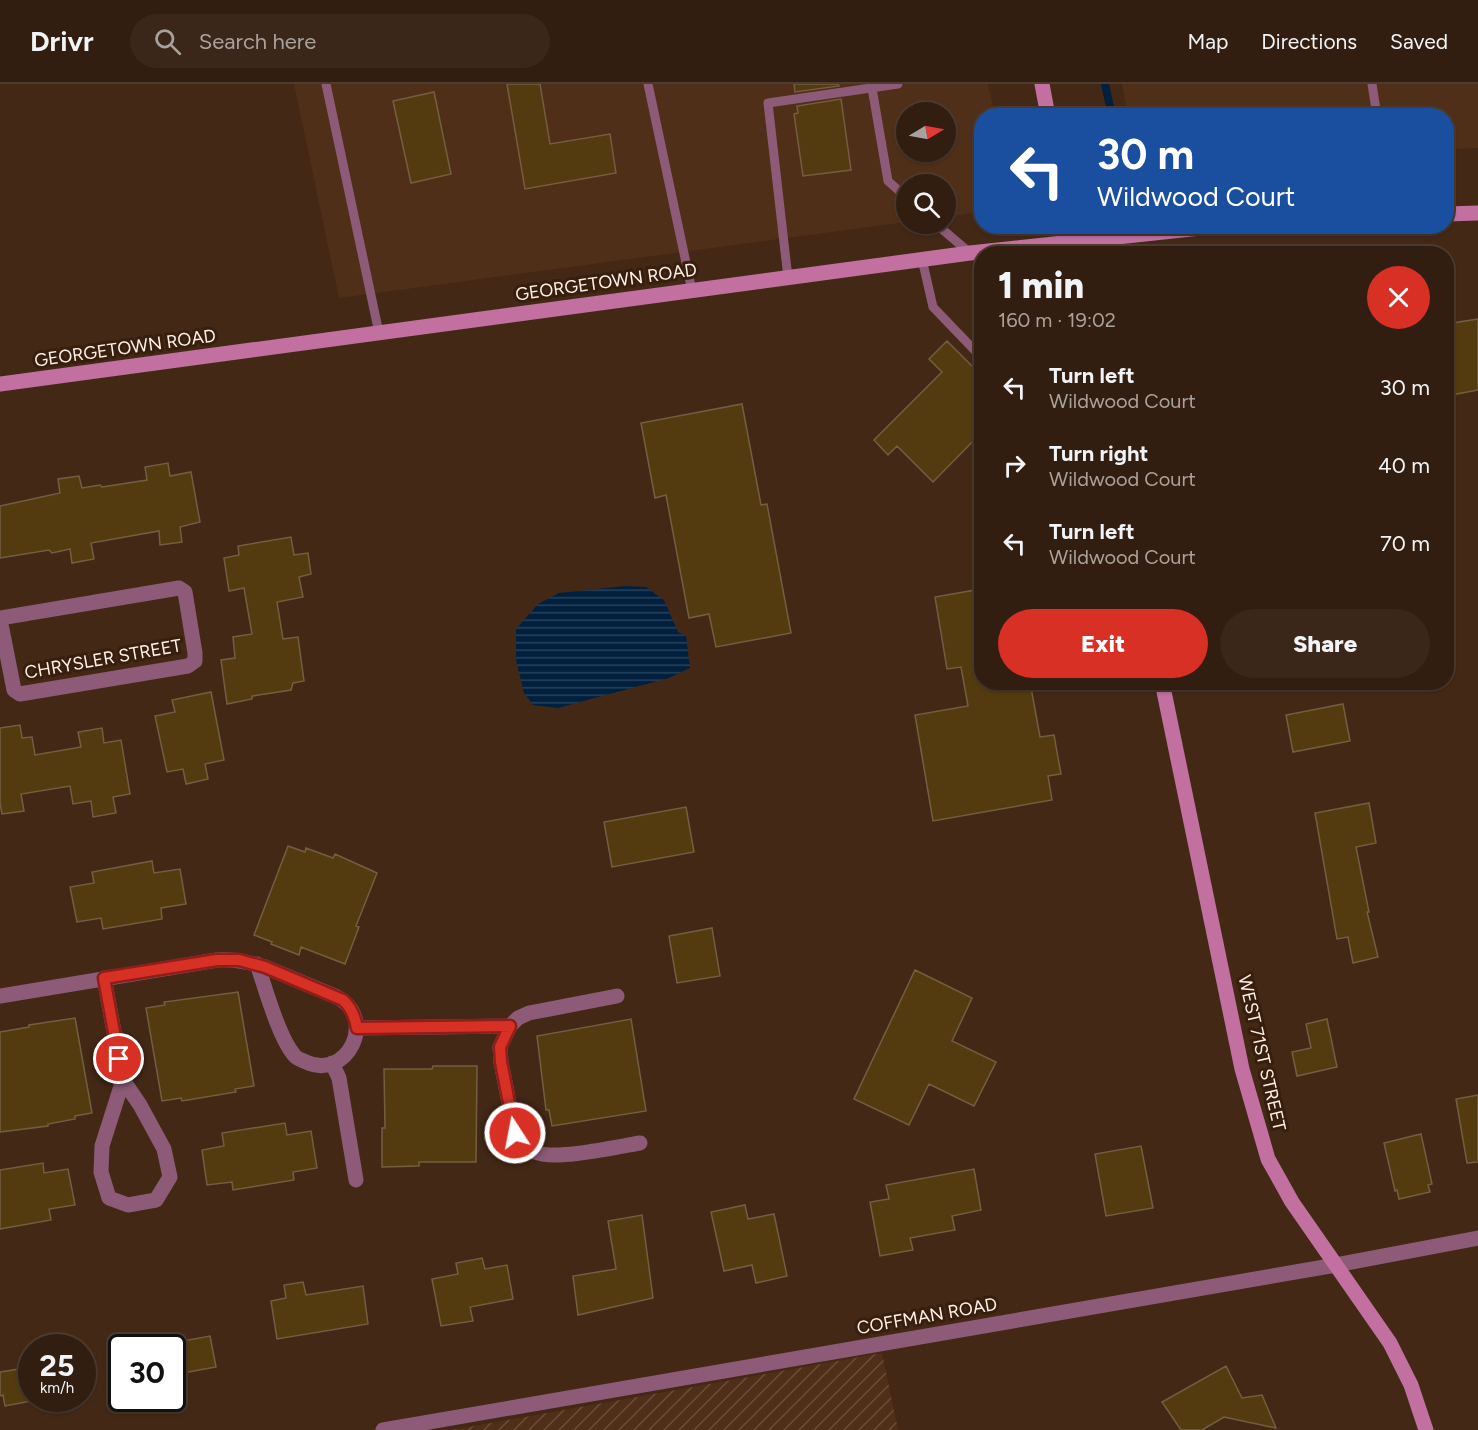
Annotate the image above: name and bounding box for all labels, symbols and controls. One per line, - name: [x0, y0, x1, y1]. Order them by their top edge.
- search box: [130, 14, 550, 68]
- text: Drivr: [30, 24, 94, 58]
- icon: search: [151, 25, 184, 58]
- text: Search here: [199, 28, 316, 55]
- text: Map: [1187, 29, 1228, 54]
- text: Directions: [1261, 29, 1357, 54]
- text: Saved: [1390, 29, 1448, 54]
- north arrow: [896, 102, 956, 162]
- map controls: [896, 102, 956, 234]
- text: 30 m: [1097, 129, 1194, 180]
- icon: left: [998, 132, 1076, 210]
- button: search: [896, 174, 956, 234]
- text: Wildwood Court: [1097, 180, 1295, 213]
- street label: GEORGETOWN ROAD: [514, 258, 698, 306]
- text: 1 min: [998, 264, 1084, 307]
- button: close: [1367, 266, 1430, 329]
- text: 160 m · 19:02: [998, 308, 1116, 332]
- street label: GEORGETOWN ROAD: [33, 324, 217, 372]
- text: Turn left: [1049, 362, 1135, 389]
- icon: left: [998, 371, 1031, 404]
- text: 30 m: [1380, 374, 1430, 401]
- text: Wildwood Court: [1049, 389, 1196, 413]
- text: Turn right: [1049, 440, 1148, 467]
- icon: right: [998, 449, 1031, 482]
- text: 40 m: [1378, 452, 1430, 479]
- text: Wildwood Court: [1049, 467, 1196, 491]
- text: Turn left: [1049, 518, 1135, 545]
- icon: left: [998, 527, 1031, 560]
- text: 70 m: [1380, 530, 1430, 557]
- text: Wildwood Court: [1049, 545, 1196, 569]
- button: Exit: [998, 609, 1208, 678]
- button: Share: [1220, 609, 1430, 678]
- street label: CHRYSLER STREET: [23, 634, 183, 684]
- street label: WEST 71ST STREET: [1233, 973, 1291, 1133]
- pin: [93, 1033, 144, 1084]
- icon: arrive: [102, 1042, 135, 1075]
- position arrow: [483, 1101, 547, 1165]
- street label: COFFMAN ROAD: [855, 1293, 999, 1339]
- speed limit sign: 30: [108, 1334, 186, 1412]
- text: 25: [40, 1347, 74, 1384]
- text: km/h: [40, 1379, 74, 1397]

